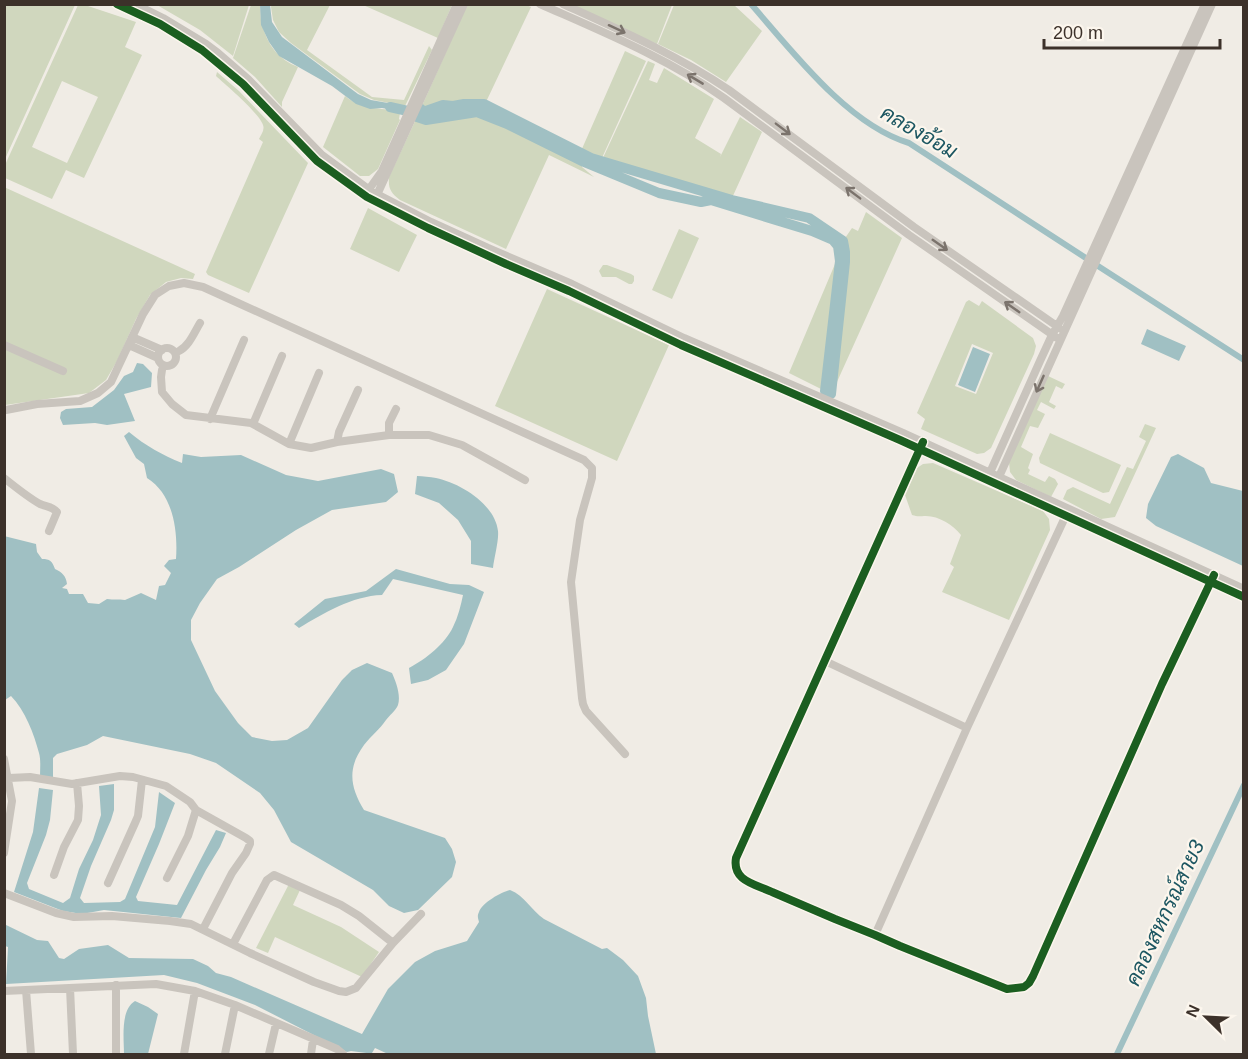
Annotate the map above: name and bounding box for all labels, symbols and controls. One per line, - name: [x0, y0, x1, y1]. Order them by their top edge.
- scale bar: [1044, 12, 1220, 50]
- one-way arrow: [607, 23, 625, 35]
- text: 200 m: [1053, 23, 1103, 43]
- one-way arrow: [687, 73, 704, 85]
- water label: คลองอ้อม: [877, 100, 962, 163]
- one-way arrow: [774, 123, 790, 136]
- one-way arrow: [845, 187, 861, 200]
- one-way arrow: [931, 239, 947, 251]
- one-way arrow: [1004, 301, 1020, 313]
- one-way arrow: [1033, 375, 1045, 393]
- water label: คลองสหกรณ์สาย3: [1119, 835, 1208, 989]
- north arrow: [1176, 987, 1236, 1047]
- text: N: [1183, 1002, 1203, 1020]

